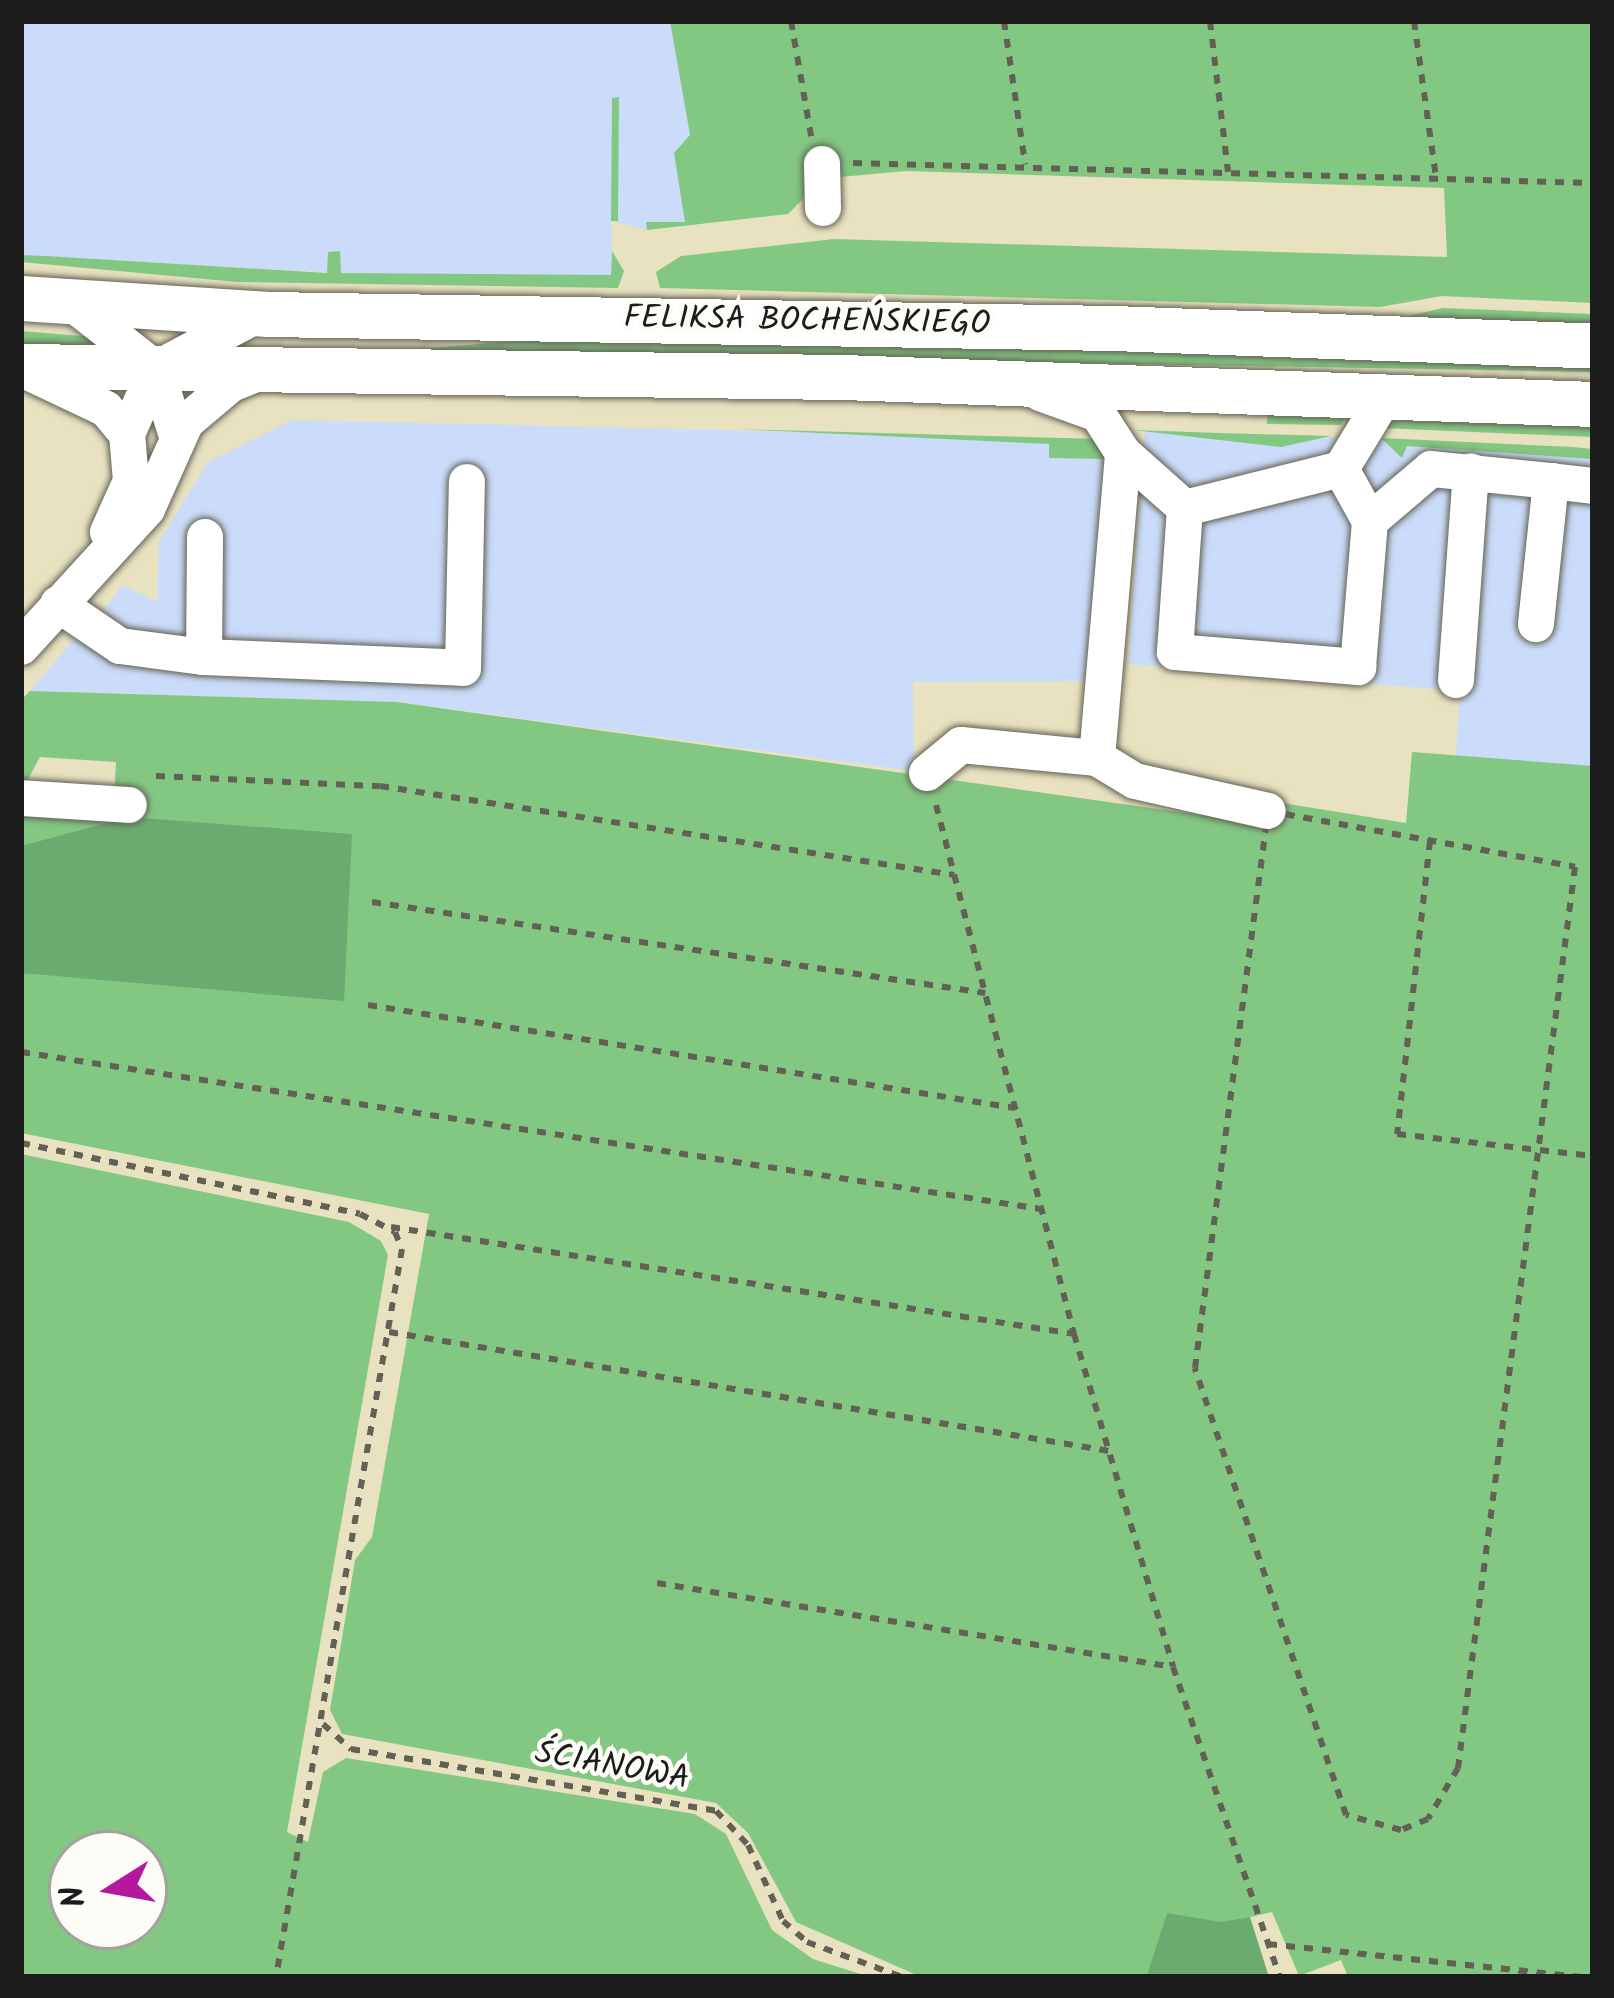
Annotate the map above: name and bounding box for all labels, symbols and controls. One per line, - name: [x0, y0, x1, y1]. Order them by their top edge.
- street label: FELIKSA BOCHEŃSKIEGO: [623, 299, 991, 345]
- street label: ŚCIANOWA: [532, 1734, 692, 1800]
- north arrow: [48, 1830, 168, 1950]
- text: N: [47, 1881, 103, 1912]

